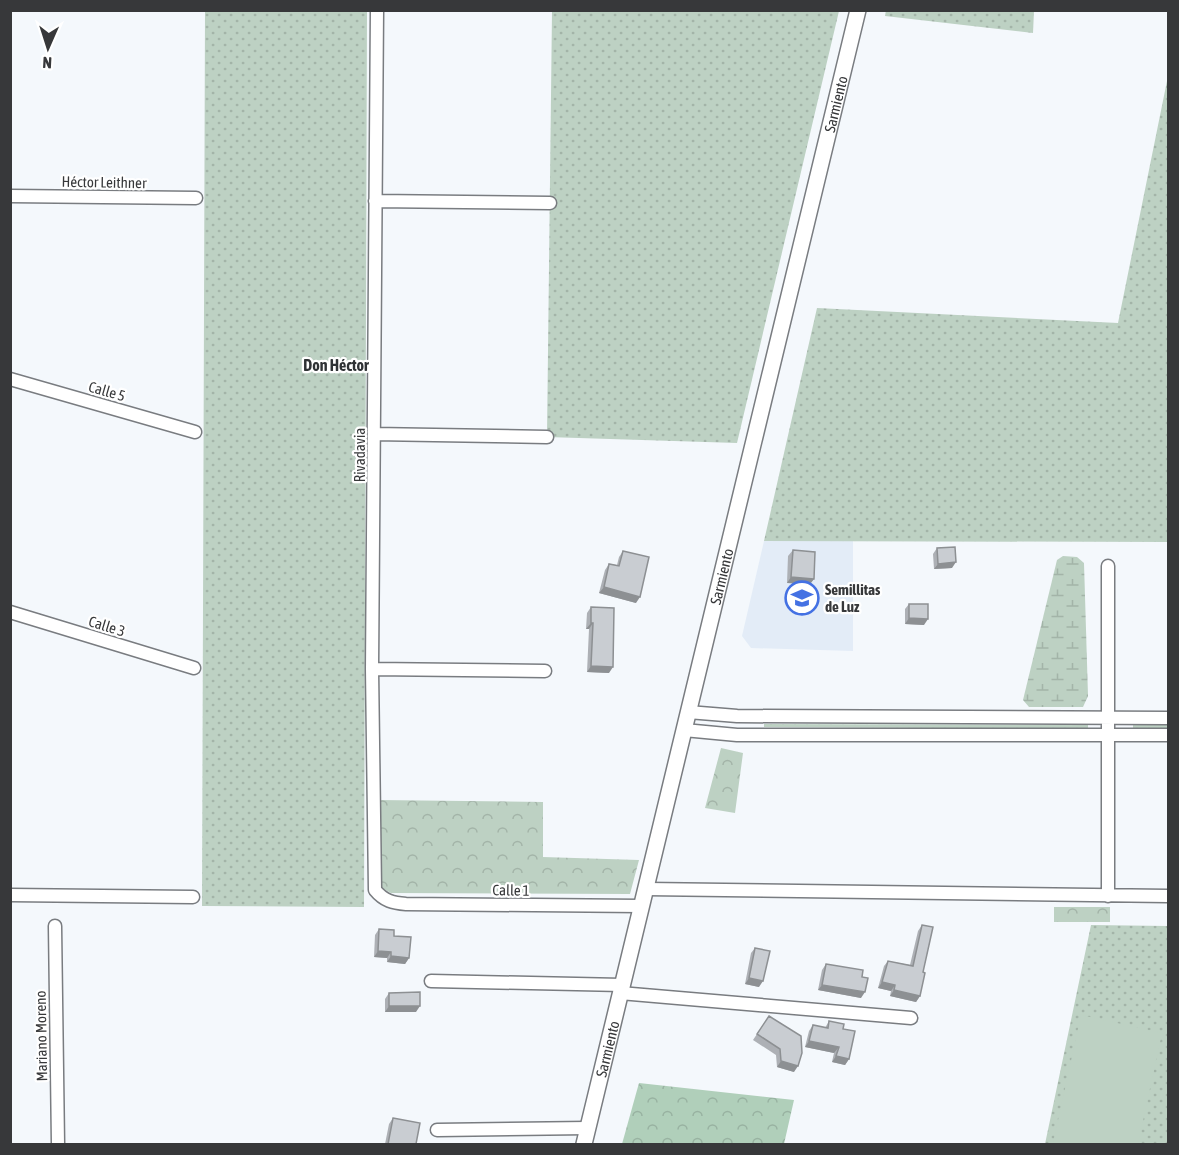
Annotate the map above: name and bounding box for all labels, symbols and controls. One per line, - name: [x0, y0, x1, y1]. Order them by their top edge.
- north arrow: [18, 18, 78, 78]
- text: N: [42, 54, 52, 72]
- street label: Sarmiento: [820, 74, 850, 134]
- street label: Héctor Leithner: [61, 173, 147, 191]
- district label: Don Héctor: [303, 356, 369, 374]
- street label: Calle 5: [87, 378, 127, 404]
- street label: Rivadavia: [351, 428, 368, 482]
- street label: Sarmiento: [706, 546, 736, 606]
- school or university icon: Semillitas de Luz: [784, 580, 820, 616]
- place label: Semillitas de Luz: [825, 581, 881, 615]
- street label: Calle 3: [87, 612, 127, 640]
- street label: Calle 1: [492, 881, 530, 899]
- street label: Mariano Moreno: [32, 990, 50, 1082]
- street label: Sarmiento: [592, 1019, 622, 1079]

